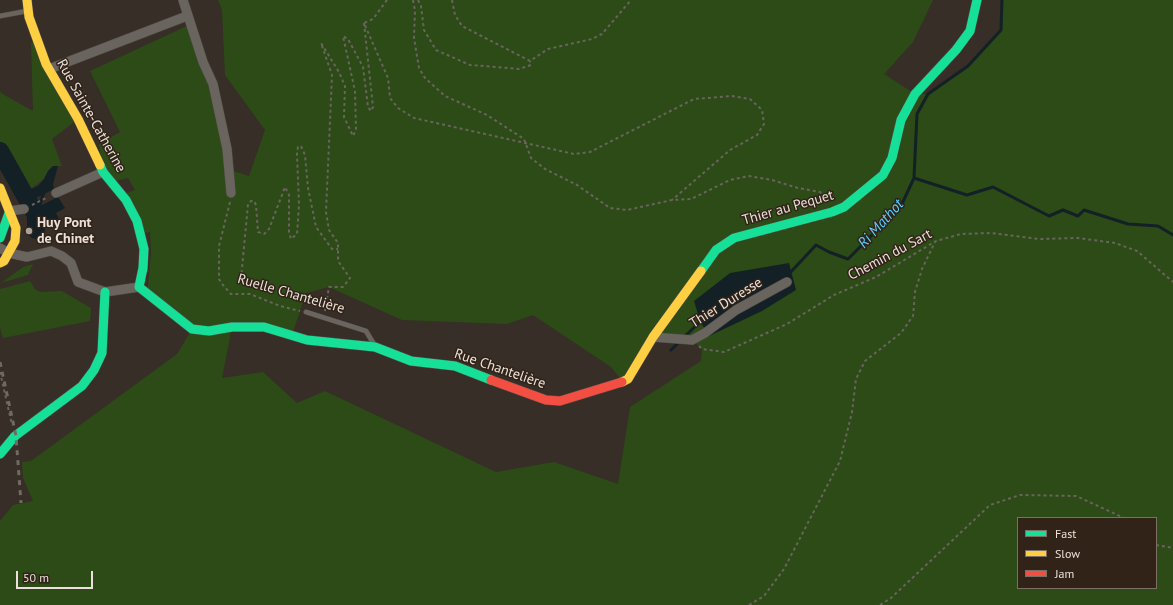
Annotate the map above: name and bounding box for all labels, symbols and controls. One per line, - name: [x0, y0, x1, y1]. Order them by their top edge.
- street label: Rue Sainte-Catherine: [53, 57, 129, 175]
- street label: Thier au Pequet: [740, 187, 836, 229]
- water label: Ri Mathot: [854, 196, 908, 252]
- place label: Huy Pont de Chinet: [37, 215, 94, 248]
- marker: Huy Pont de Chinet: [24, 226, 34, 236]
- street label: Chemin du Sart: [845, 226, 935, 284]
- street label: Ruelle Chantelière: [236, 271, 346, 317]
- street label: Thier Duresse: [687, 274, 765, 332]
- street label: Rue Chantelière: [452, 346, 548, 392]
- legend: [1017, 517, 1157, 589]
- text: Fast: [1055, 526, 1076, 541]
- text: Slow: [1055, 546, 1080, 561]
- scale bar: [18, 563, 95, 589]
- text: Jam: [1055, 566, 1074, 581]
- text: 50 m: [23, 570, 49, 585]

